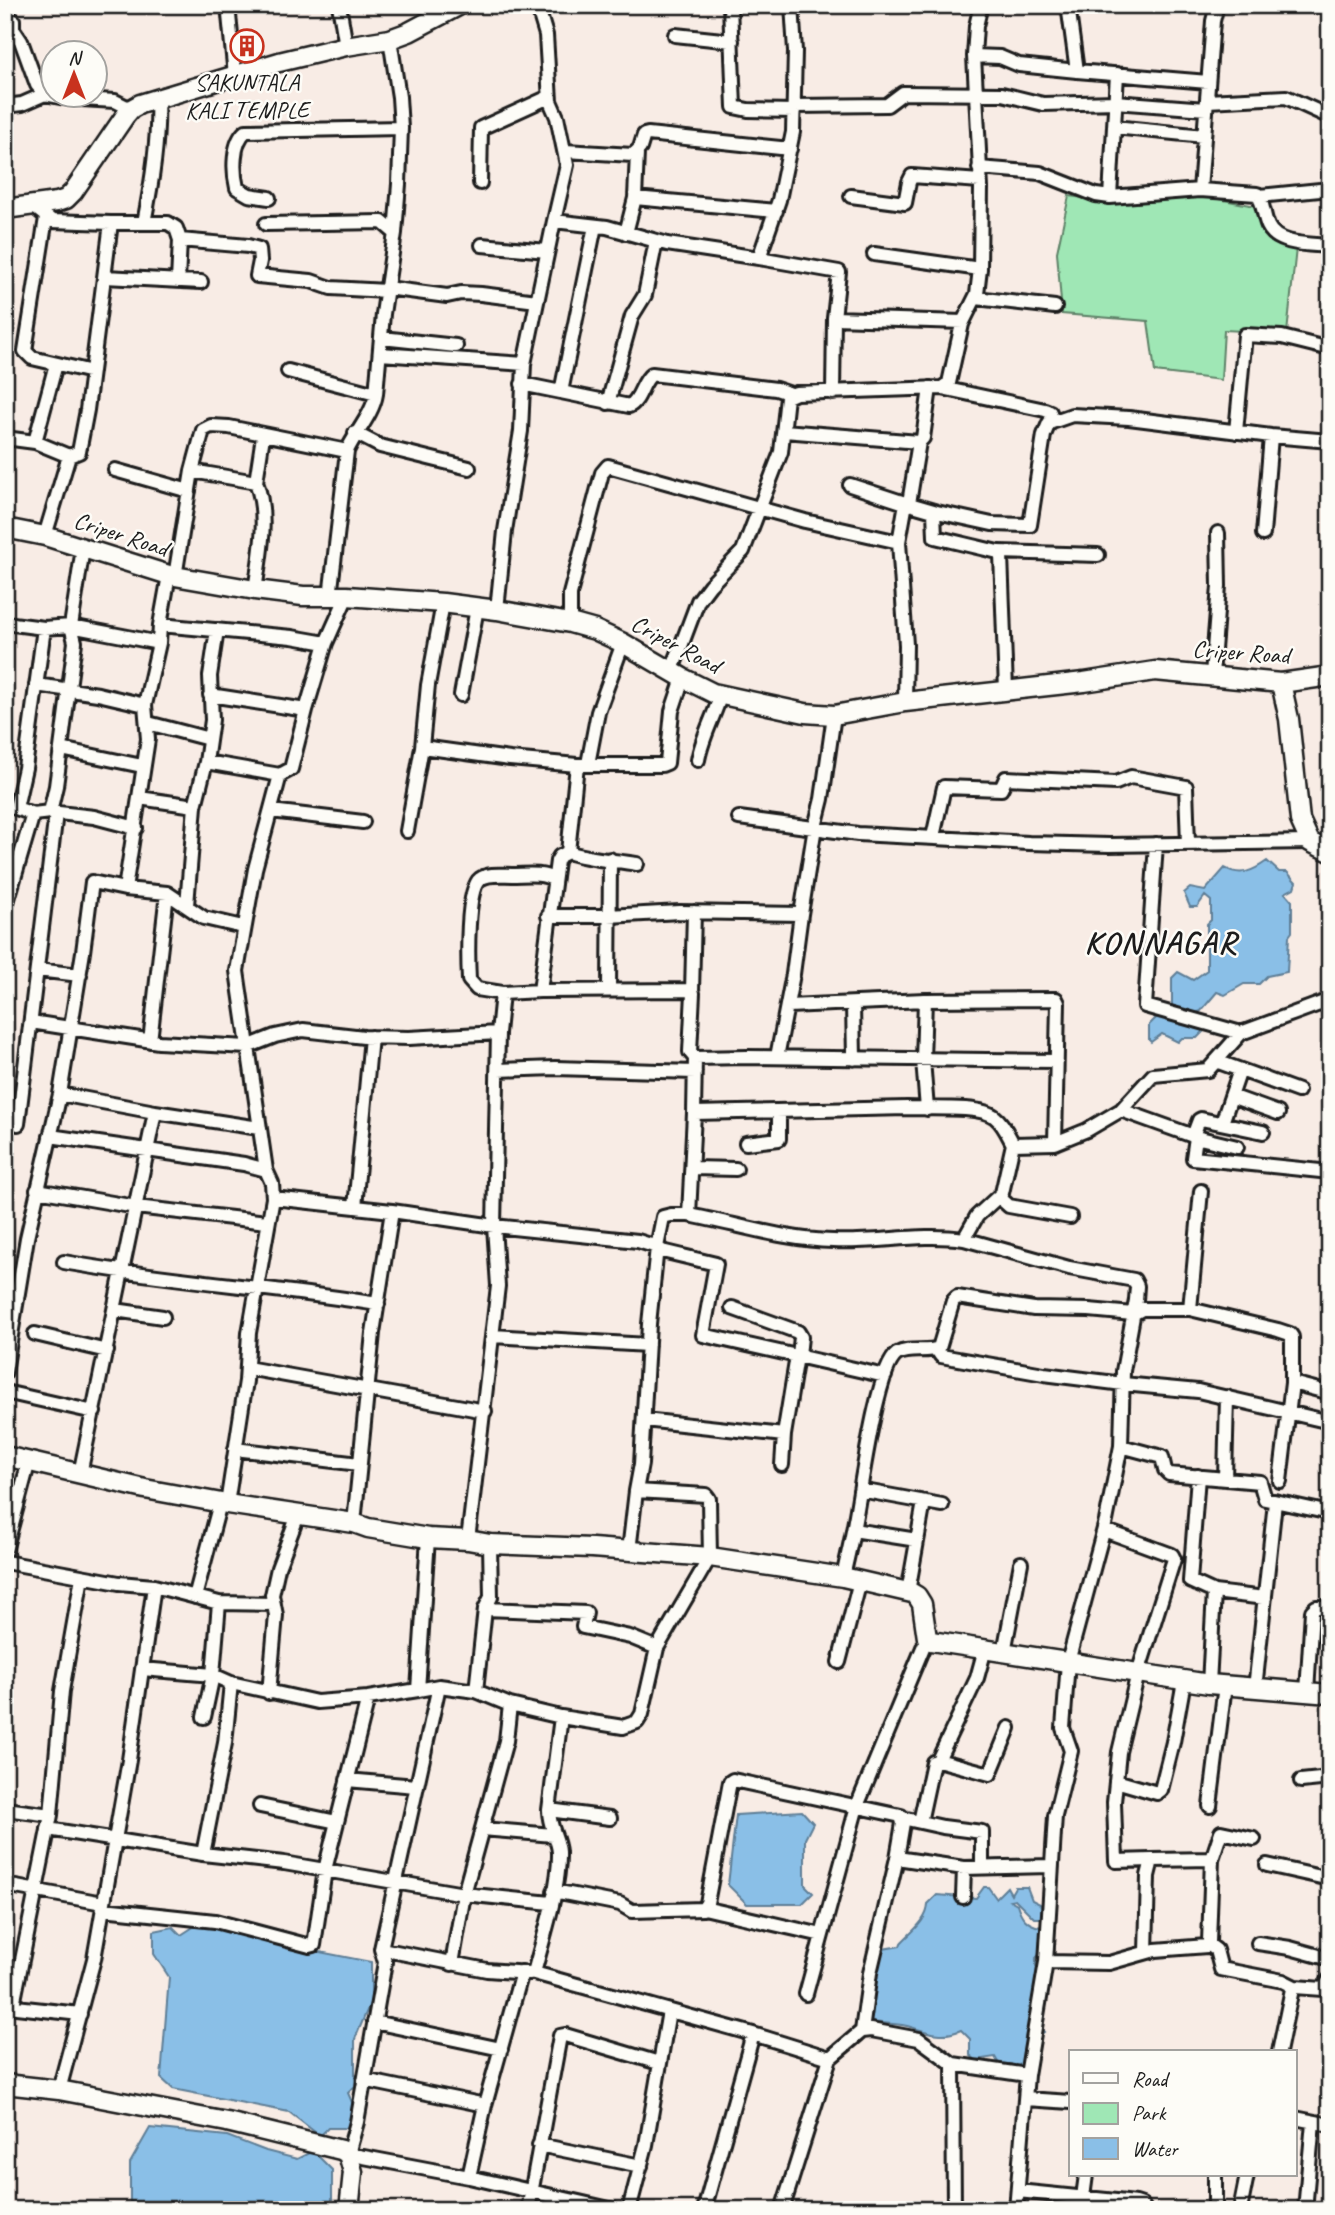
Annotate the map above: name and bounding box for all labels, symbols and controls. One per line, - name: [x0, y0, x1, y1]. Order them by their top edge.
- building icon: SAKUNTALA KALI TEMPLE: [228, 27, 266, 65]
- north arrow: [38, 38, 108, 108]
- text: N: [68, 46, 83, 70]
- place label: SAKUNTALA KALI TEMPLE: [185, 67, 312, 125]
- street label: Criper Road: [70, 505, 175, 564]
- street label: Criper Road: [626, 608, 729, 682]
- street label: Criper Road: [1192, 634, 1294, 671]
- district label: KONNAGAR: [1085, 922, 1240, 963]
- legend: [1069, 2050, 1296, 2176]
- text: Road: [1132, 2066, 1171, 2092]
- text: Park: [1132, 2100, 1167, 2126]
- text: Water: [1132, 2136, 1179, 2162]

